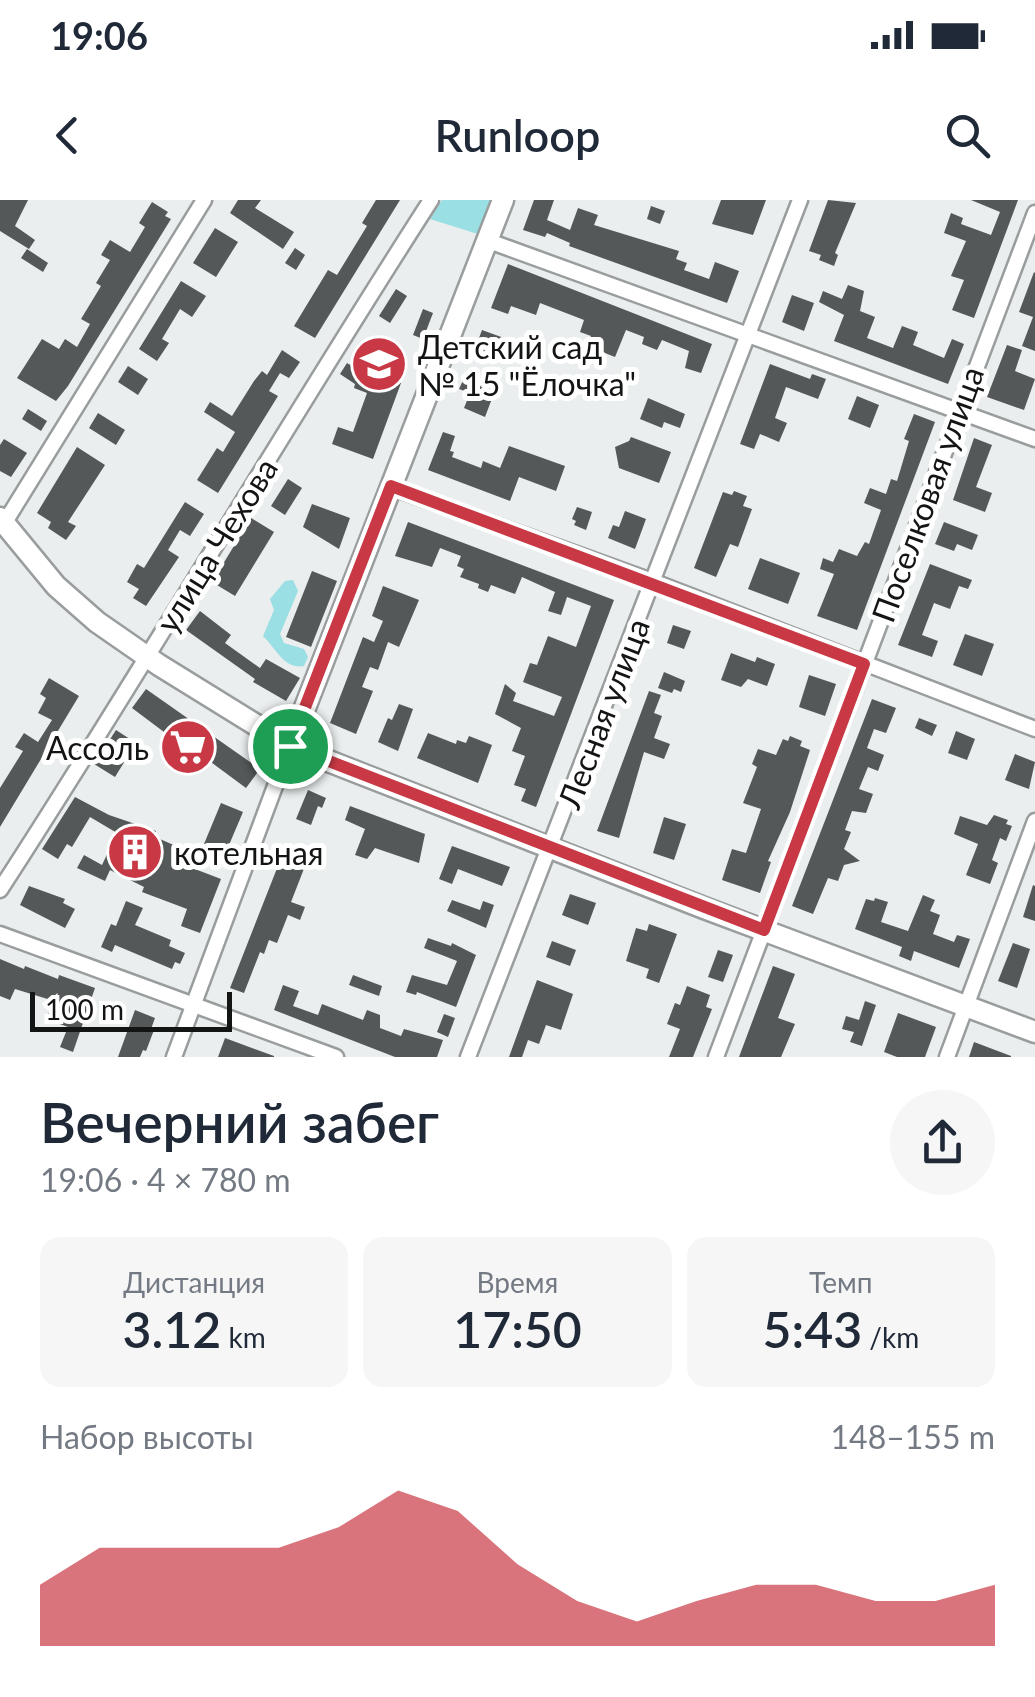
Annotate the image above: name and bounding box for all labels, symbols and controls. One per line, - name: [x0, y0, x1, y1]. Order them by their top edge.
- text: 19:06: [50, 12, 148, 58]
- icon: back: [40, 108, 95, 163]
- text: Runloop: [435, 108, 600, 162]
- icon: search: [940, 108, 995, 163]
- place label: Детский сад № 15 "Ёлочка": [418, 327, 636, 403]
- school or university icon: Детский сад № 15 "Ёлочка": [349, 334, 409, 394]
- street label: Поселковая улица: [863, 361, 991, 627]
- street label: улица Чехова: [147, 451, 285, 639]
- street label: Лесная улица: [549, 613, 657, 814]
- pin: [248, 704, 333, 789]
- supermarket icon: Ассоль: [158, 717, 218, 777]
- icon: arrive: [263, 719, 318, 774]
- place label: Ассоль: [46, 728, 149, 767]
- building icon: котельная: [105, 822, 165, 882]
- place label: котельная: [174, 833, 324, 872]
- scale bar: [30, 987, 232, 1031]
- text: 100 m: [45, 992, 124, 1026]
- text: Вечерний забег: [40, 1089, 439, 1155]
- button: share: [890, 1090, 995, 1195]
- text: 19:06 · 4 × 780 m: [40, 1160, 291, 1199]
- text: Дистанция: [123, 1265, 265, 1299]
- text: Время: [477, 1265, 558, 1299]
- text: Темп: [809, 1265, 873, 1299]
- text: 3.12: [123, 1299, 221, 1359]
- text: 17:50: [453, 1299, 582, 1359]
- text: 5:43: [762, 1299, 862, 1359]
- text: km: [221, 1320, 266, 1354]
- text: /km: [862, 1320, 919, 1354]
- text: Набор высоты: [40, 1417, 254, 1456]
- text: 148–155 m: [831, 1417, 995, 1456]

